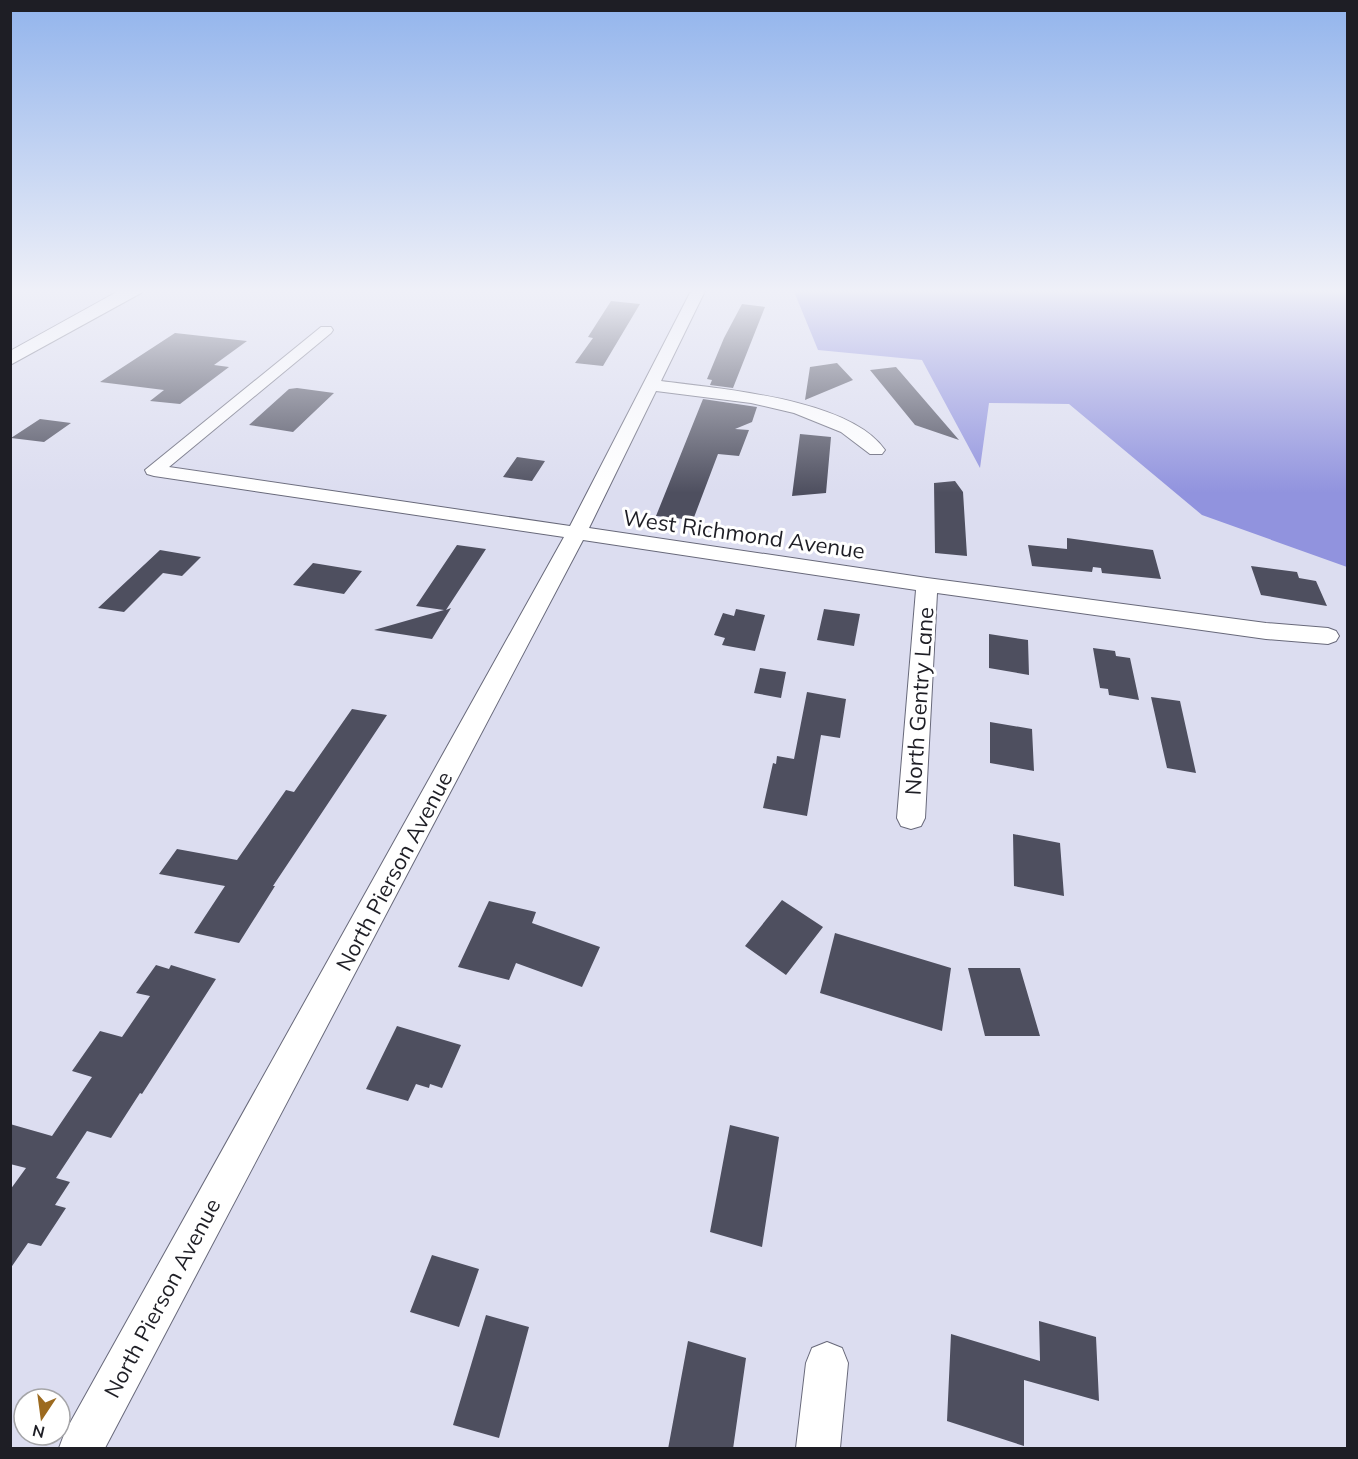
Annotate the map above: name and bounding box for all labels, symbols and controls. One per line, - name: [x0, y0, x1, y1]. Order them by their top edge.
- street label: West Richmond Avenue: [621, 503, 867, 565]
- street label: North Gentry Lane: [898, 606, 940, 796]
- street label: North Pierson Avenue: [330, 766, 458, 976]
- street label: North Pierson Avenue: [98, 1193, 226, 1403]
- north arrow: [12, 1387, 72, 1447]
- text: N: [30, 1421, 47, 1443]

